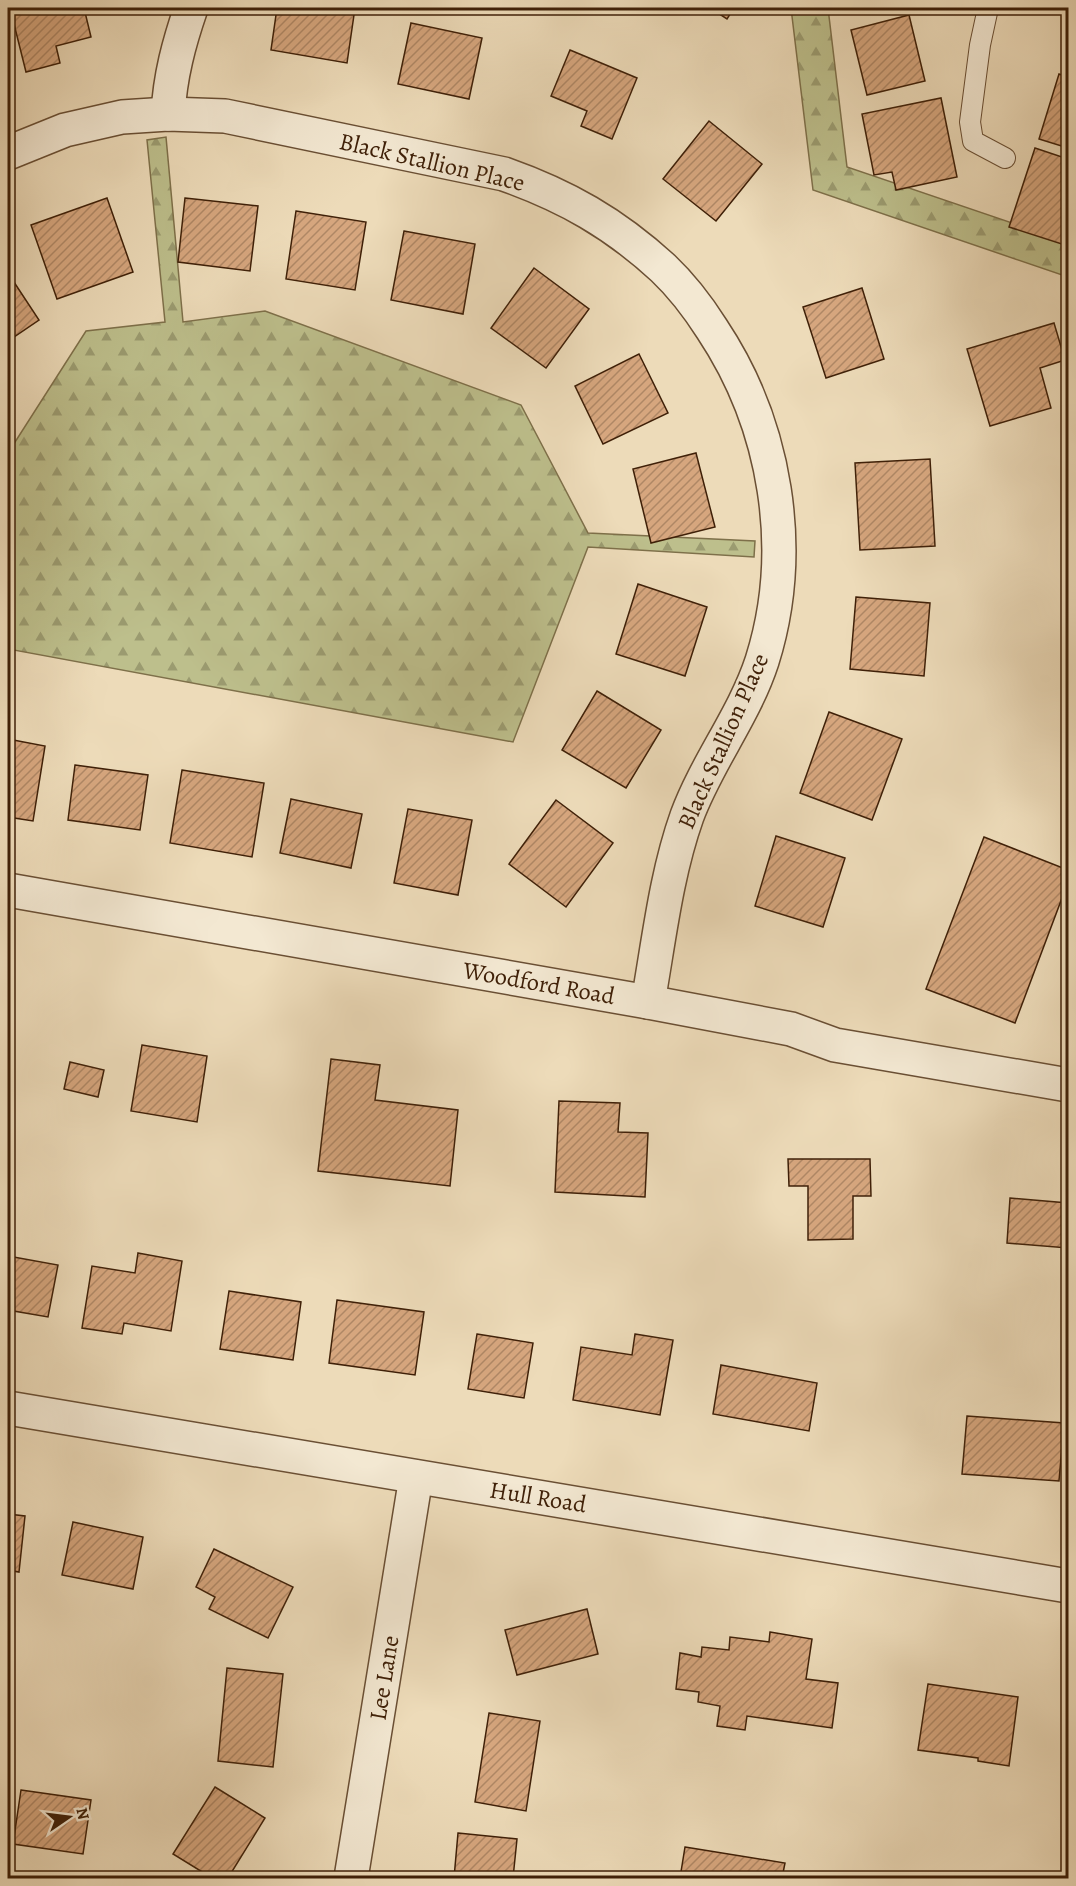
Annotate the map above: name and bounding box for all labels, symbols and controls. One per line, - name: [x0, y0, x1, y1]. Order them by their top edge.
- street label: Black Stallion Place: [336, 125, 528, 199]
- street label: Black Stallion Place: [670, 648, 776, 834]
- street label: Woodford Road: [460, 954, 617, 1012]
- street label: Hull Road: [487, 1474, 589, 1520]
- street label: Lee Lane: [361, 1633, 407, 1723]
- north arrow: [39, 1787, 99, 1847]
- text: N: [71, 1805, 95, 1822]

